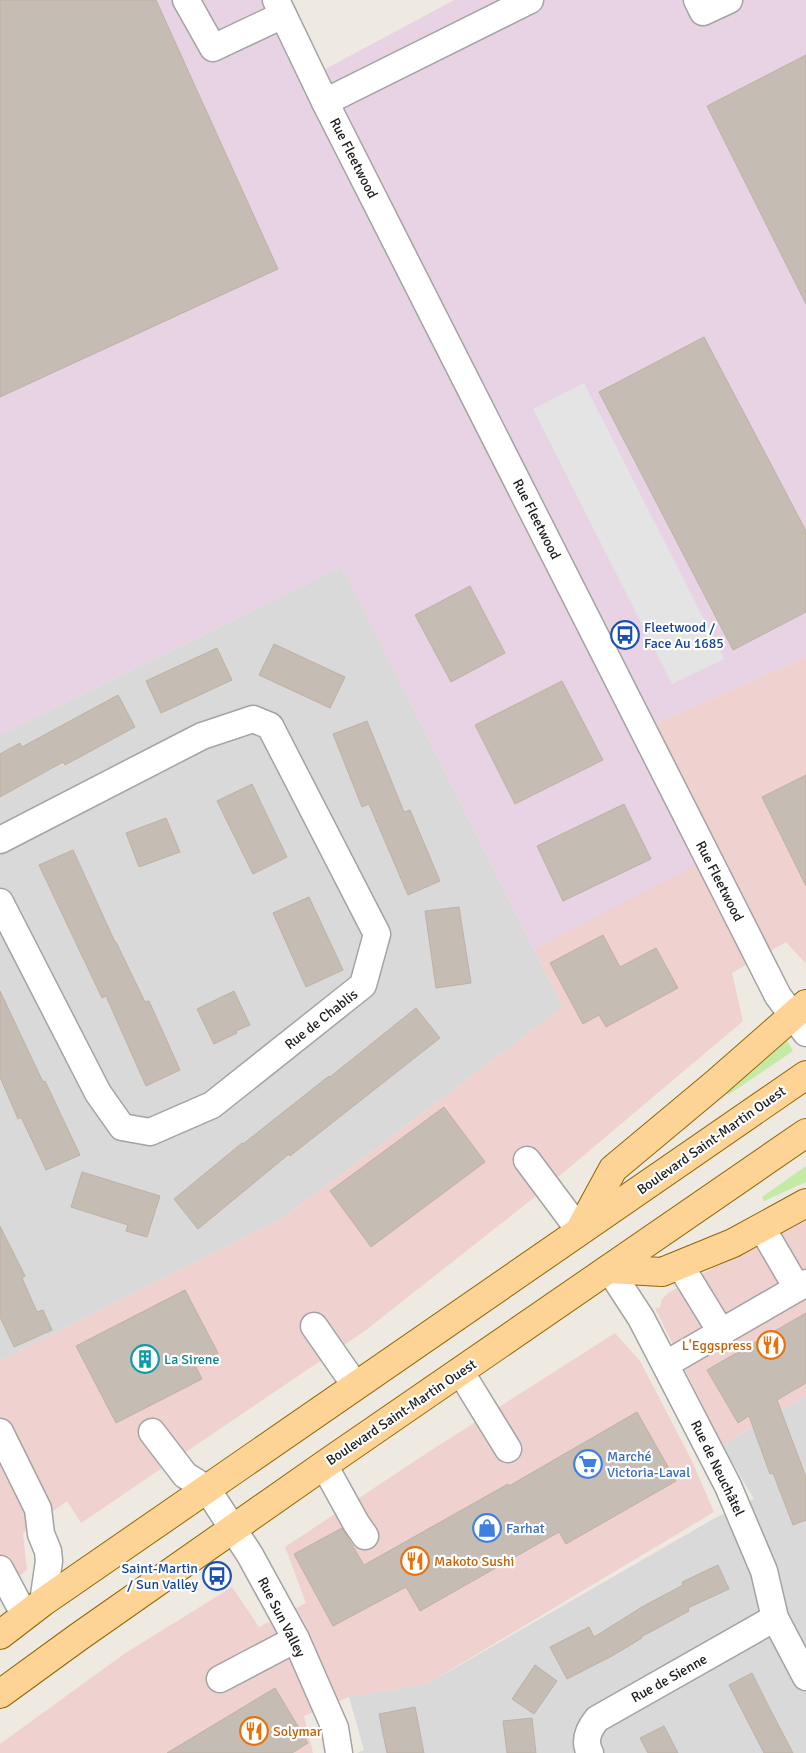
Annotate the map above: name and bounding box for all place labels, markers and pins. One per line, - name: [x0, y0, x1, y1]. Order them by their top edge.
- place label: Fleetwood / Face Au 1685: [644, 619, 724, 652]
- bus stop icon: Fleetwood / Face Au 1685: [610, 620, 640, 650]
- restaurant icon: L'Eggspress: [756, 1330, 786, 1360]
- place label: L'Eggspress: [682, 1337, 752, 1354]
- building icon: La Sirene: [130, 1344, 160, 1374]
- place label: La Sirene: [164, 1351, 219, 1368]
- place label: Marché Victoria-Laval: [607, 1448, 690, 1481]
- supermarket icon: Marché Victoria-Laval: [573, 1449, 603, 1479]
- shop icon: Farhat: [472, 1513, 502, 1543]
- place label: Farhat: [506, 1520, 545, 1537]
- restaurant icon: Makoto Sushi: [400, 1546, 430, 1576]
- place label: Makoto Sushi: [434, 1553, 514, 1570]
- place label: Saint-Martin / Sun Valley: [122, 1560, 198, 1593]
- bus stop icon: Saint-Martin / Sun Valley: [202, 1561, 232, 1591]
- restaurant icon: Solymar: [239, 1716, 269, 1746]
- place label: Solymar: [273, 1723, 323, 1740]

